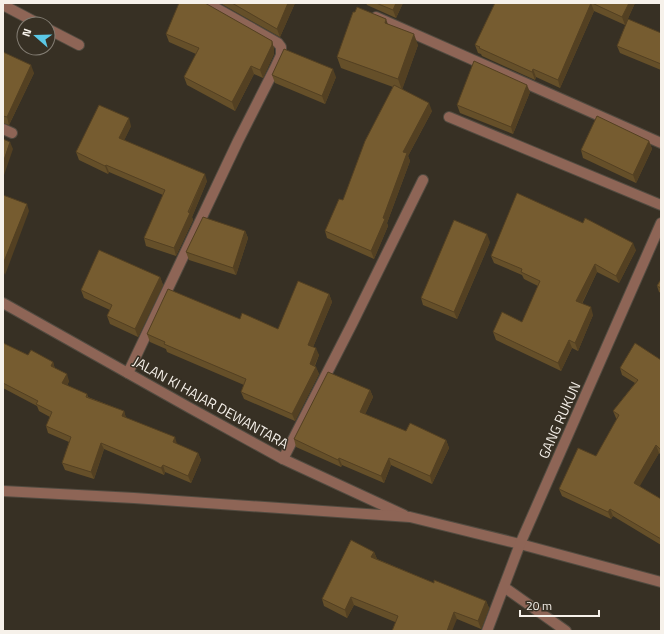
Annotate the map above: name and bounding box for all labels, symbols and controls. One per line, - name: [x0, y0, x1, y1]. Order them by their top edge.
- north arrow: [16, 16, 56, 56]
- text: N: [18, 26, 35, 39]
- street label: JALAN KI HAJAR DEWANTARA: [129, 350, 293, 454]
- street label: GANG RUKUN: [533, 378, 585, 462]
- scale bar: [520, 592, 599, 618]
- text: 20 m: [526, 596, 552, 615]

